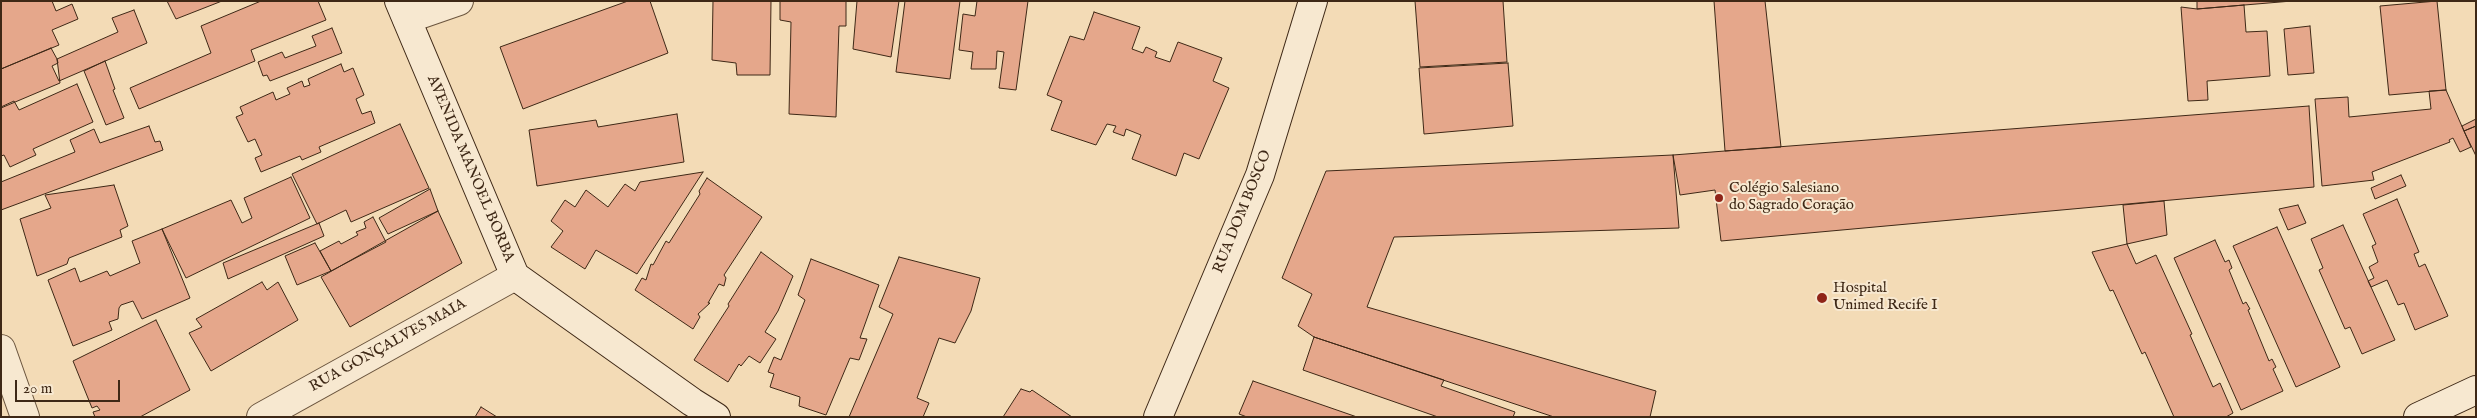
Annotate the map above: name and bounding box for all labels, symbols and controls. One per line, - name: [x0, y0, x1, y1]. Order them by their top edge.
- street label: AVENIDA MANOEL BORBA: [422, 73, 518, 265]
- street label: RUA DOM BOSCO: [1210, 148, 1276, 276]
- place label: Colégio Salesiano do Sagrado Coração: [1729, 180, 1854, 215]
- marker: Colégio Salesiano do Sagrado Coração: [1713, 192, 1725, 204]
- place label: Hospital Unimed Recife I: [1833, 280, 1938, 315]
- marker: Hospital Unimed Recife I: [1815, 291, 1829, 305]
- street label: RUA GONÇALVES MAIA: [307, 295, 469, 397]
- scale bar: [18, 370, 122, 402]
- text: 20 m: [23, 379, 52, 398]

